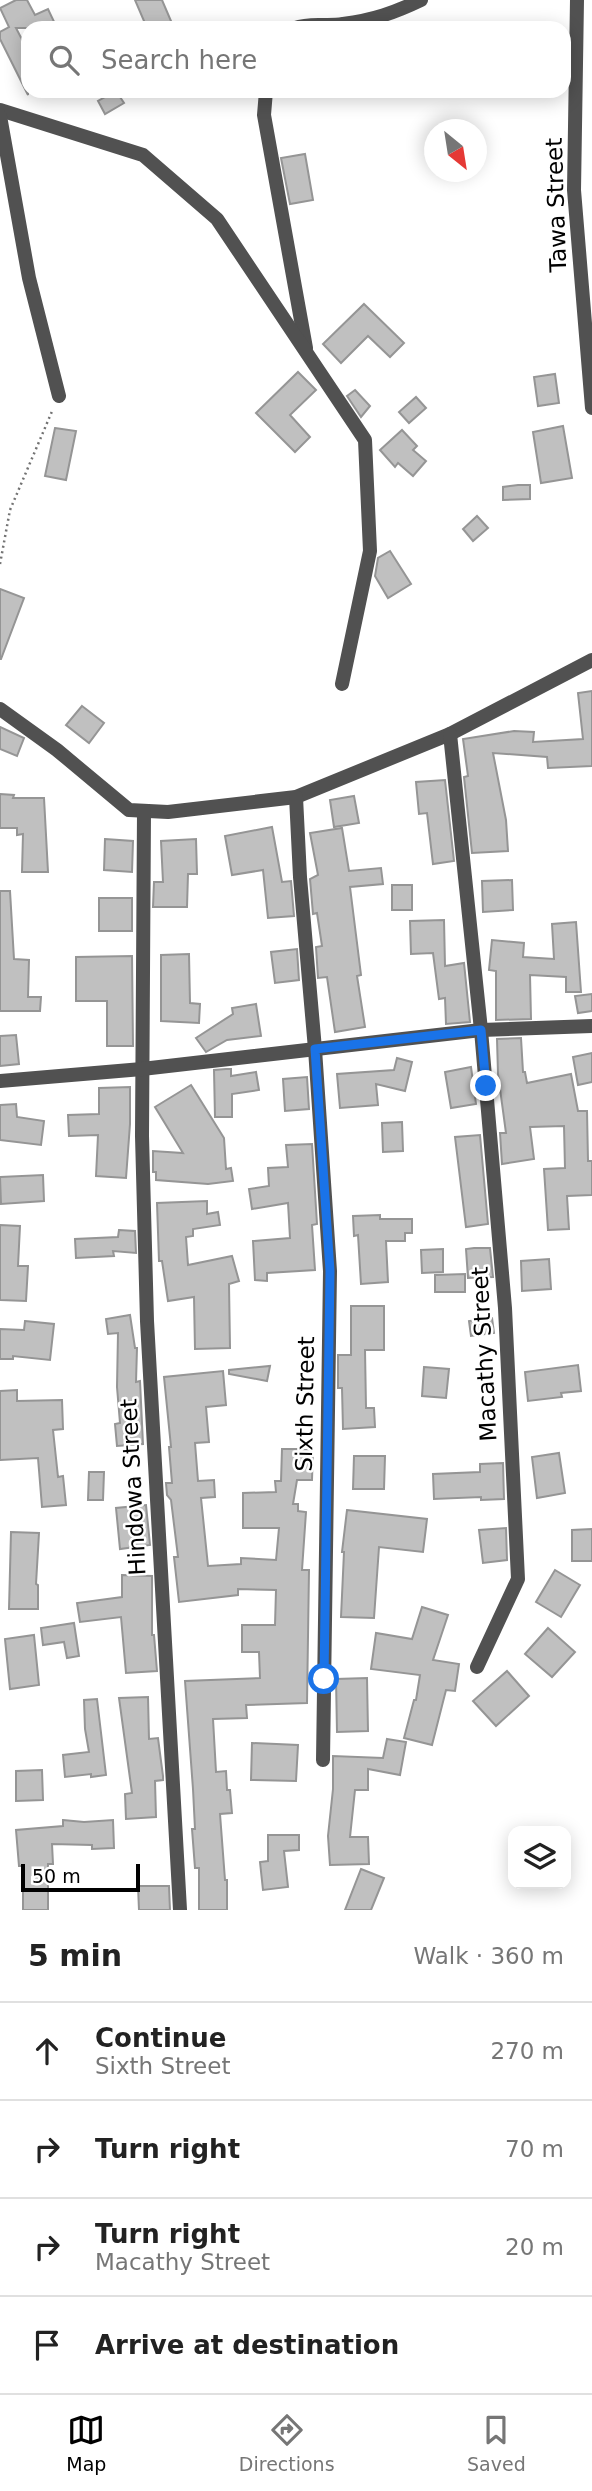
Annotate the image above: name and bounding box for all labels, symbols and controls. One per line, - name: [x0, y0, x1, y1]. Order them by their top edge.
- search box: [21, 21, 571, 98]
- icon: search: [45, 41, 83, 79]
- text: Search here: [101, 45, 257, 75]
- north arrow: [424, 119, 487, 182]
- street label: Tawa Street: [541, 137, 571, 274]
- route end: [470, 1070, 501, 1101]
- street label: Macathy Street: [466, 1266, 502, 1442]
- street label: Sixth Street: [291, 1336, 319, 1472]
- street label: Hindowa Street: [115, 1398, 151, 1576]
- route start: [308, 1663, 339, 1694]
- map controls: [508, 1826, 571, 1889]
- button: layers: [508, 1826, 571, 1889]
- scale bar: [21, 1861, 140, 1893]
- text: 50 m: [32, 1865, 81, 1887]
- text: 5 min: [28, 1938, 122, 1973]
- text: Walk · 360 m: [413, 1943, 564, 1969]
- text: Continue: [95, 2023, 226, 2053]
- icon: ahead: [28, 2032, 66, 2070]
- text: 270 m: [490, 2038, 564, 2064]
- text: Sixth Street: [95, 2053, 230, 2079]
- icon: right: [28, 2130, 66, 2168]
- text: Turn right: [95, 2134, 240, 2164]
- text: 70 m: [505, 2136, 564, 2162]
- text: Turn right: [95, 2219, 240, 2249]
- icon: right: [28, 2228, 66, 2266]
- text: 20 m: [505, 2234, 564, 2260]
- text: Macathy Street: [95, 2249, 270, 2275]
- icon: arrive: [28, 2326, 66, 2364]
- text: Arrive at destination: [95, 2330, 399, 2360]
- tab: Map: [66, 2411, 106, 2475]
- tab: Directions: [239, 2411, 335, 2475]
- tab: Saved: [467, 2411, 526, 2475]

